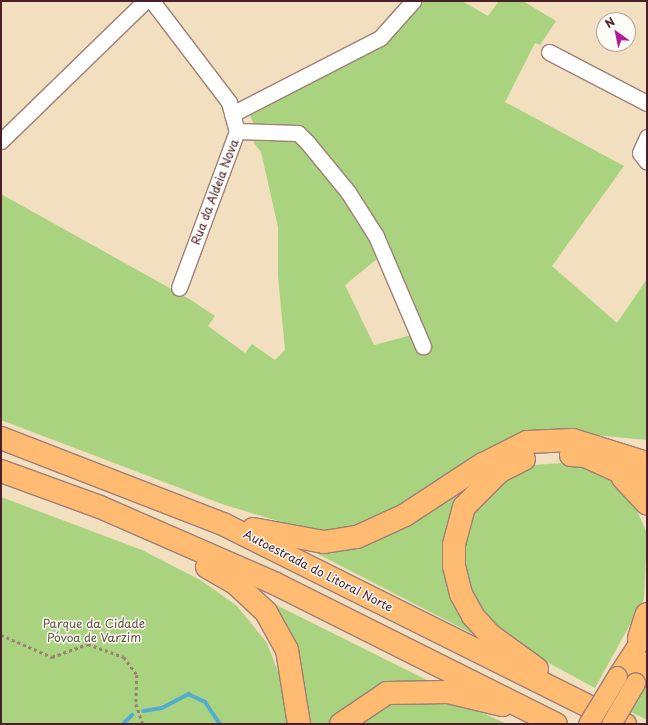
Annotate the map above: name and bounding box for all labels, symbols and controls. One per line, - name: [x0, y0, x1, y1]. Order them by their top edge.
- north arrow: [596, 12, 636, 52]
- text: N: [601, 13, 618, 32]
- street label: Rua da Aldeia Nova: [188, 136, 242, 248]
- street label: Autoestrada do Litoral Norte: [240, 527, 396, 615]
- park label: Parque da Cidade Póvoa de Varzim: [43, 617, 145, 645]

